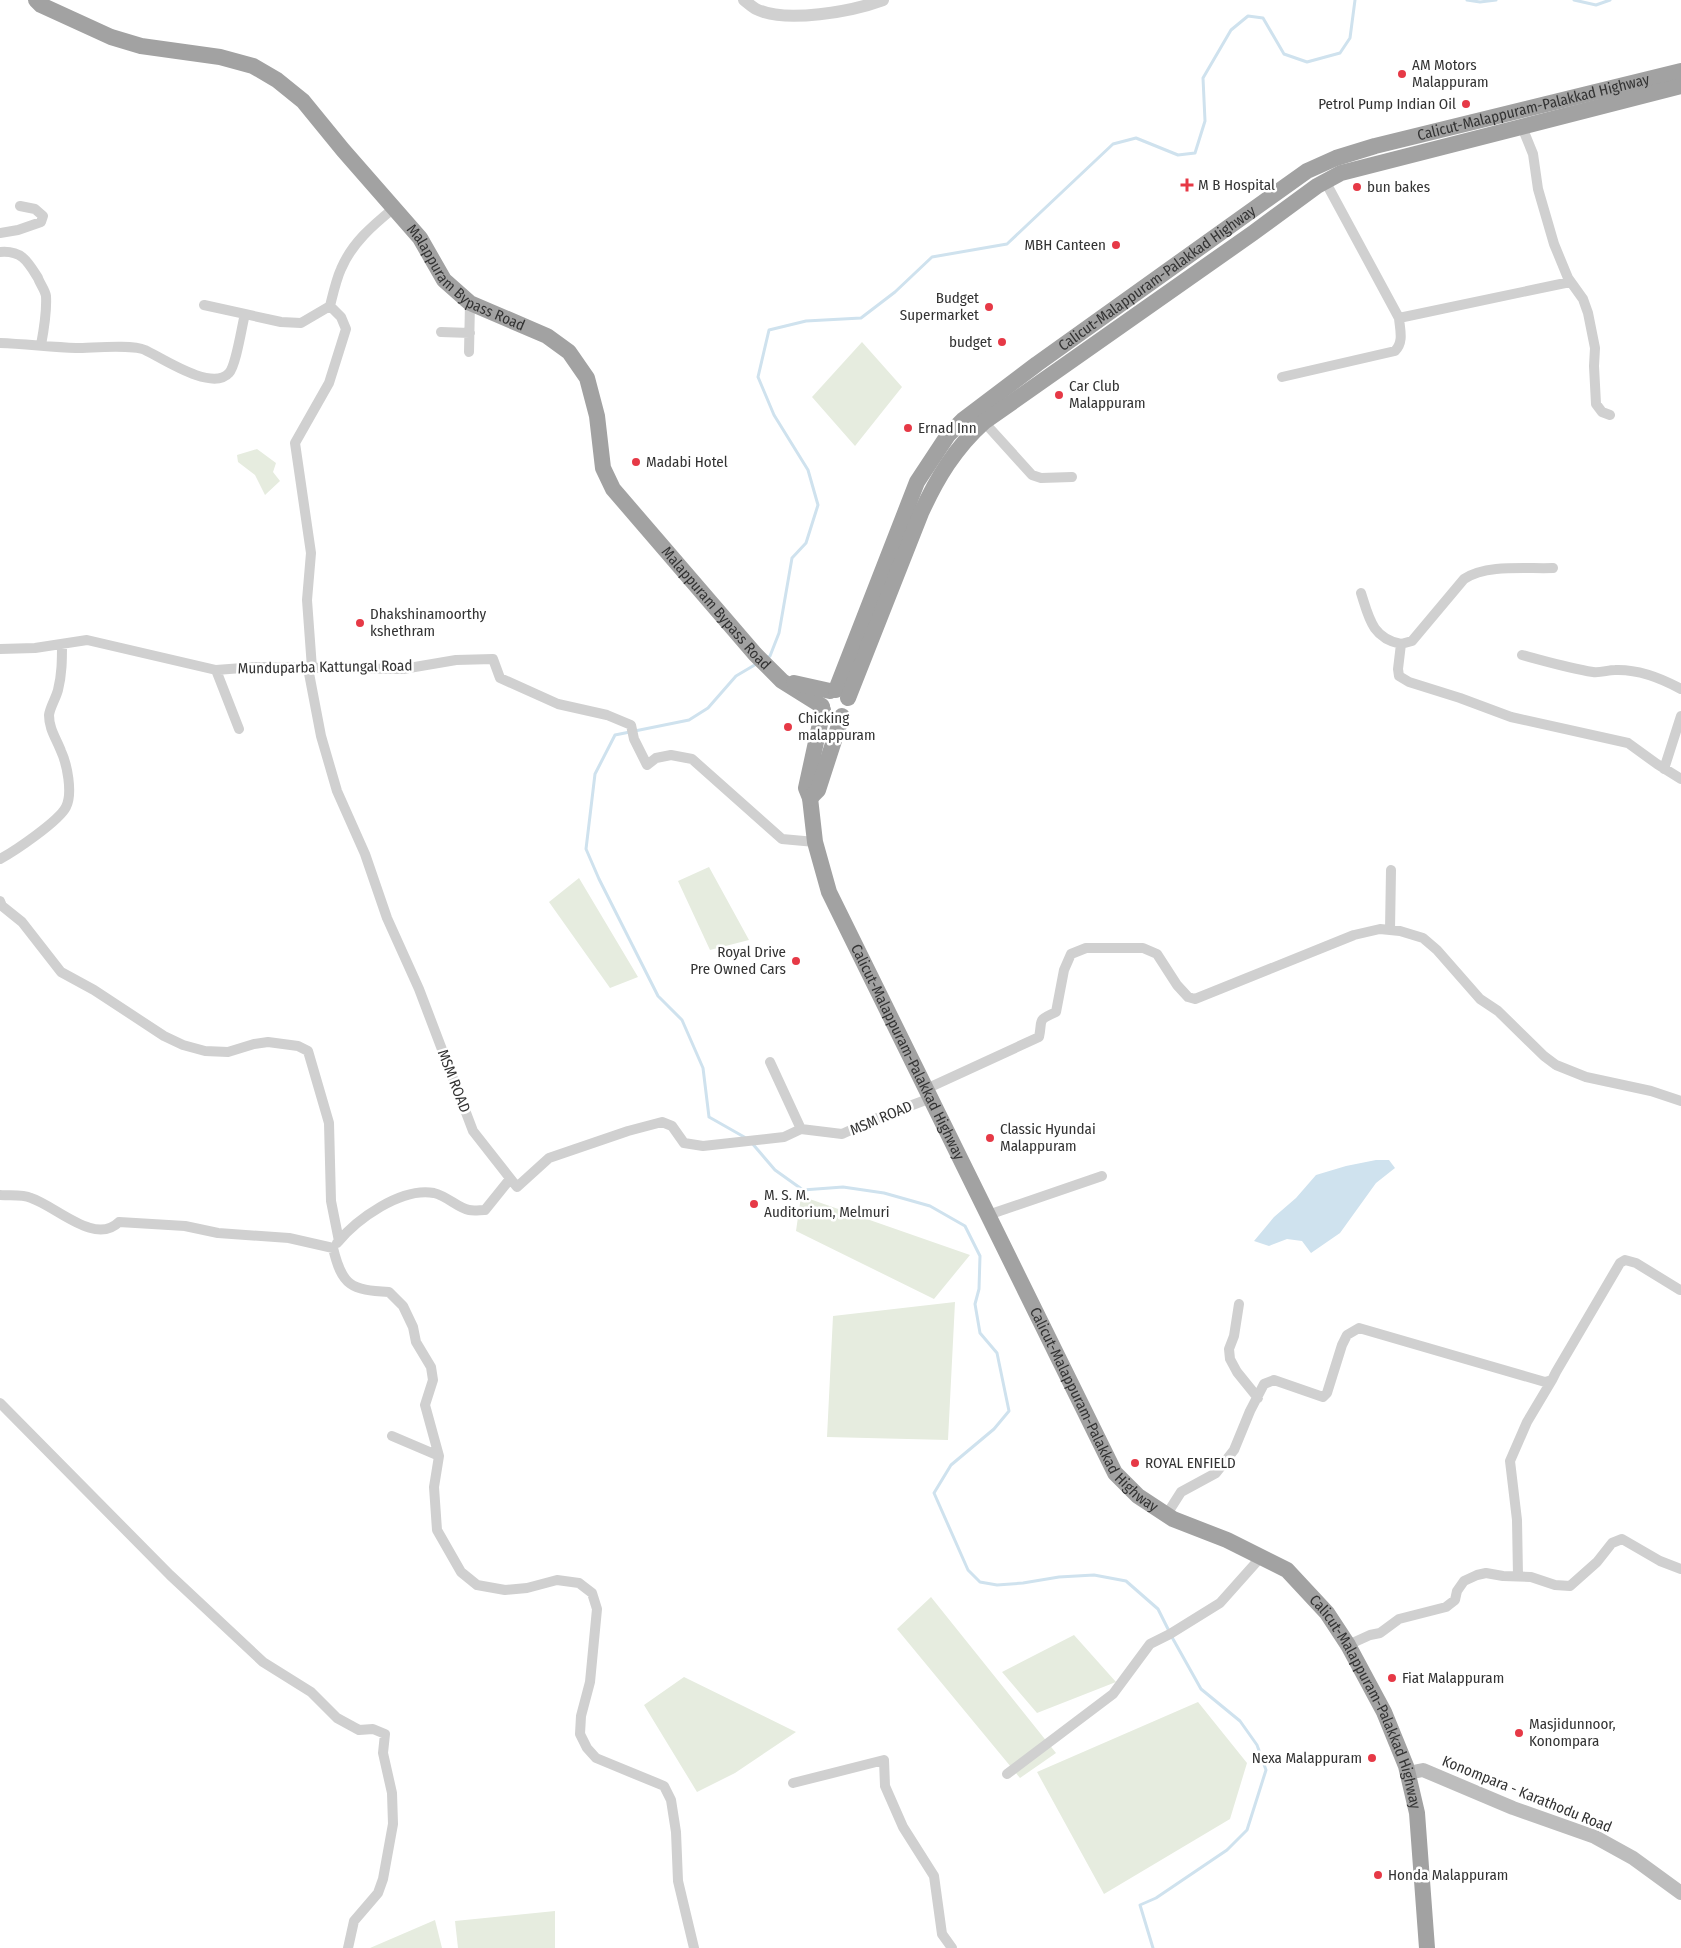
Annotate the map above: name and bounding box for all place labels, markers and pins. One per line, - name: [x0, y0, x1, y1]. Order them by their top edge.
- place label: AM Motors Malappuram: [1412, 56, 1489, 91]
- marker: AM Motors Malappuram: [1396, 68, 1408, 80]
- place label: Petrol Pump Indian Oil: [1318, 95, 1456, 113]
- marker: Petrol Pump Indian Oil: [1460, 98, 1472, 110]
- place label: M B Hospital: [1198, 176, 1275, 194]
- marker: M B Hospital: [1180, 178, 1194, 192]
- place label: bun bakes: [1367, 178, 1430, 196]
- marker: bun bakes: [1351, 181, 1363, 193]
- place label: MBH Canteen: [1024, 236, 1106, 254]
- marker: MBH Canteen: [1110, 239, 1122, 251]
- place label: Budget Supermarket: [900, 289, 979, 324]
- marker: Budget Supermarket: [983, 301, 995, 313]
- place label: budget: [949, 333, 992, 351]
- marker: budget: [996, 336, 1008, 348]
- place label: Car Club Malappuram: [1069, 377, 1146, 412]
- marker: Car Club Malappuram: [1053, 389, 1065, 401]
- place label: Ernad Inn: [918, 419, 977, 437]
- marker: Ernad Inn: [902, 422, 914, 434]
- place label: Madabi Hotel: [646, 453, 728, 471]
- marker: Madabi Hotel: [630, 456, 642, 468]
- place label: Dhakshinamoorthy kshethram: [370, 605, 486, 640]
- marker: Dhakshinamoorthy kshethram: [354, 617, 366, 629]
- place label: Chicking malappuram: [798, 709, 875, 744]
- marker: Chicking malappuram: [782, 721, 794, 733]
- place label: Royal Drive Pre Owned Cars: [690, 943, 786, 978]
- marker: Royal Drive Pre Owned Cars: [790, 955, 802, 967]
- place label: Classic Hyundai Malappuram: [1000, 1120, 1096, 1155]
- marker: Classic Hyundai Malappuram: [984, 1132, 996, 1144]
- place label: M. S. M. Auditorium, Melmuri: [764, 1186, 890, 1221]
- marker: M. S. M. Auditorium, Melmuri: [748, 1198, 760, 1210]
- place label: ROYAL ENFIELD: [1145, 1454, 1236, 1472]
- marker: ROYAL ENFIELD: [1129, 1457, 1141, 1469]
- place label: Fiat Malappuram: [1402, 1669, 1504, 1687]
- marker: Fiat Malappuram: [1386, 1672, 1398, 1684]
- place label: Masjidunnoor, Konompara: [1529, 1715, 1616, 1750]
- marker: Masjidunnoor, Konompara: [1513, 1727, 1525, 1739]
- place label: Nexa Malappuram: [1252, 1749, 1362, 1767]
- marker: Nexa Malappuram: [1366, 1752, 1378, 1764]
- place label: Honda Malappuram: [1388, 1866, 1508, 1884]
- marker: Honda Malappuram: [1372, 1869, 1384, 1881]

